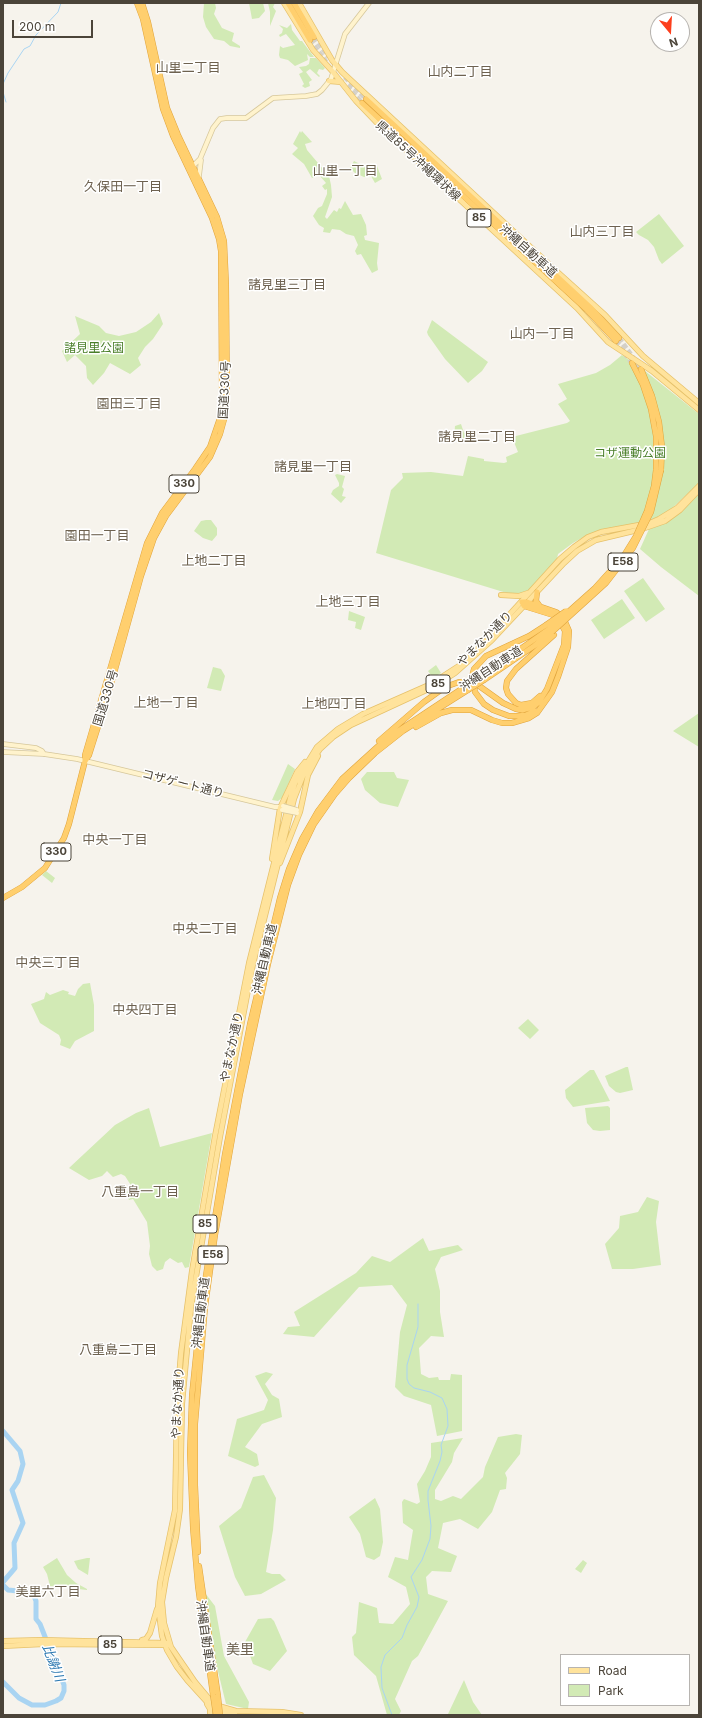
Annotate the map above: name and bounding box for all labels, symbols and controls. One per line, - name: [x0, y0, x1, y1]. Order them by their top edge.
- scale bar: [14, 12, 95, 38]
- north arrow: [650, 12, 690, 52]
- text: 200 m: [19, 19, 55, 34]
- text: N: [667, 35, 680, 50]
- district label: 山里二丁目: [156, 60, 220, 76]
- district label: 山内二丁目: [428, 64, 492, 80]
- street label: 県道85号沖縄環状線: [373, 118, 463, 204]
- district label: 山里一丁目: [313, 163, 377, 179]
- district label: 久保田一丁目: [84, 179, 162, 195]
- road number: 85: [467, 209, 491, 227]
- street label: 沖縄自動車道: [496, 222, 560, 280]
- district label: 山内三丁目: [570, 224, 634, 240]
- district label: 諸見里三丁目: [248, 277, 326, 293]
- district label: 山内一丁目: [510, 326, 574, 342]
- park label: 諸見里公園: [64, 341, 124, 355]
- street label: 国道330号: [216, 360, 234, 420]
- district label: 園田三丁目: [97, 396, 161, 412]
- district label: 諸見里二丁目: [438, 429, 516, 445]
- park label: コザ運動公園: [594, 446, 666, 460]
- district label: 諸見里一丁目: [274, 459, 352, 475]
- road number: 330: [169, 475, 199, 493]
- district label: 園田一丁目: [65, 528, 129, 544]
- district label: 上地二丁目: [182, 553, 246, 569]
- road number: E58: [608, 553, 638, 571]
- district label: 上地三丁目: [316, 594, 380, 610]
- street label: やまなか通り: [454, 608, 516, 670]
- street label: 沖縄自動車道: [457, 643, 525, 695]
- street label: 国道330号: [91, 668, 121, 728]
- road number: 85: [426, 675, 450, 693]
- district label: 上地一丁目: [134, 695, 198, 711]
- district label: 上地四丁目: [302, 696, 366, 712]
- street label: コザゲート通り: [141, 767, 225, 801]
- district label: 中央一丁目: [83, 832, 147, 848]
- road number: 330: [41, 843, 71, 861]
- district label: 中央二丁目: [173, 921, 237, 937]
- street label: 沖縄自動車道: [250, 922, 280, 996]
- district label: 中央三丁目: [16, 955, 80, 971]
- district label: 中央四丁目: [113, 1002, 177, 1018]
- street label: やまなか通り: [217, 1010, 247, 1084]
- district label: 八重島一丁目: [101, 1184, 179, 1200]
- road number: 85: [193, 1215, 217, 1233]
- road number: E58: [198, 1246, 228, 1264]
- street label: 沖縄自動車道: [189, 1276, 213, 1350]
- district label: 八重島二丁目: [79, 1342, 157, 1358]
- street label: やまなか通り: [169, 1367, 187, 1439]
- district label: 美里六丁目: [16, 1584, 80, 1600]
- street label: 沖縄自動車道: [193, 1599, 217, 1673]
- road number: 85: [98, 1636, 122, 1654]
- water label: 比謝川: [39, 1642, 67, 1684]
- district label: 美里: [226, 1642, 254, 1658]
- legend: [560, 1654, 690, 1706]
- text: Road: [598, 1663, 627, 1678]
- text: Park: [598, 1683, 624, 1698]

